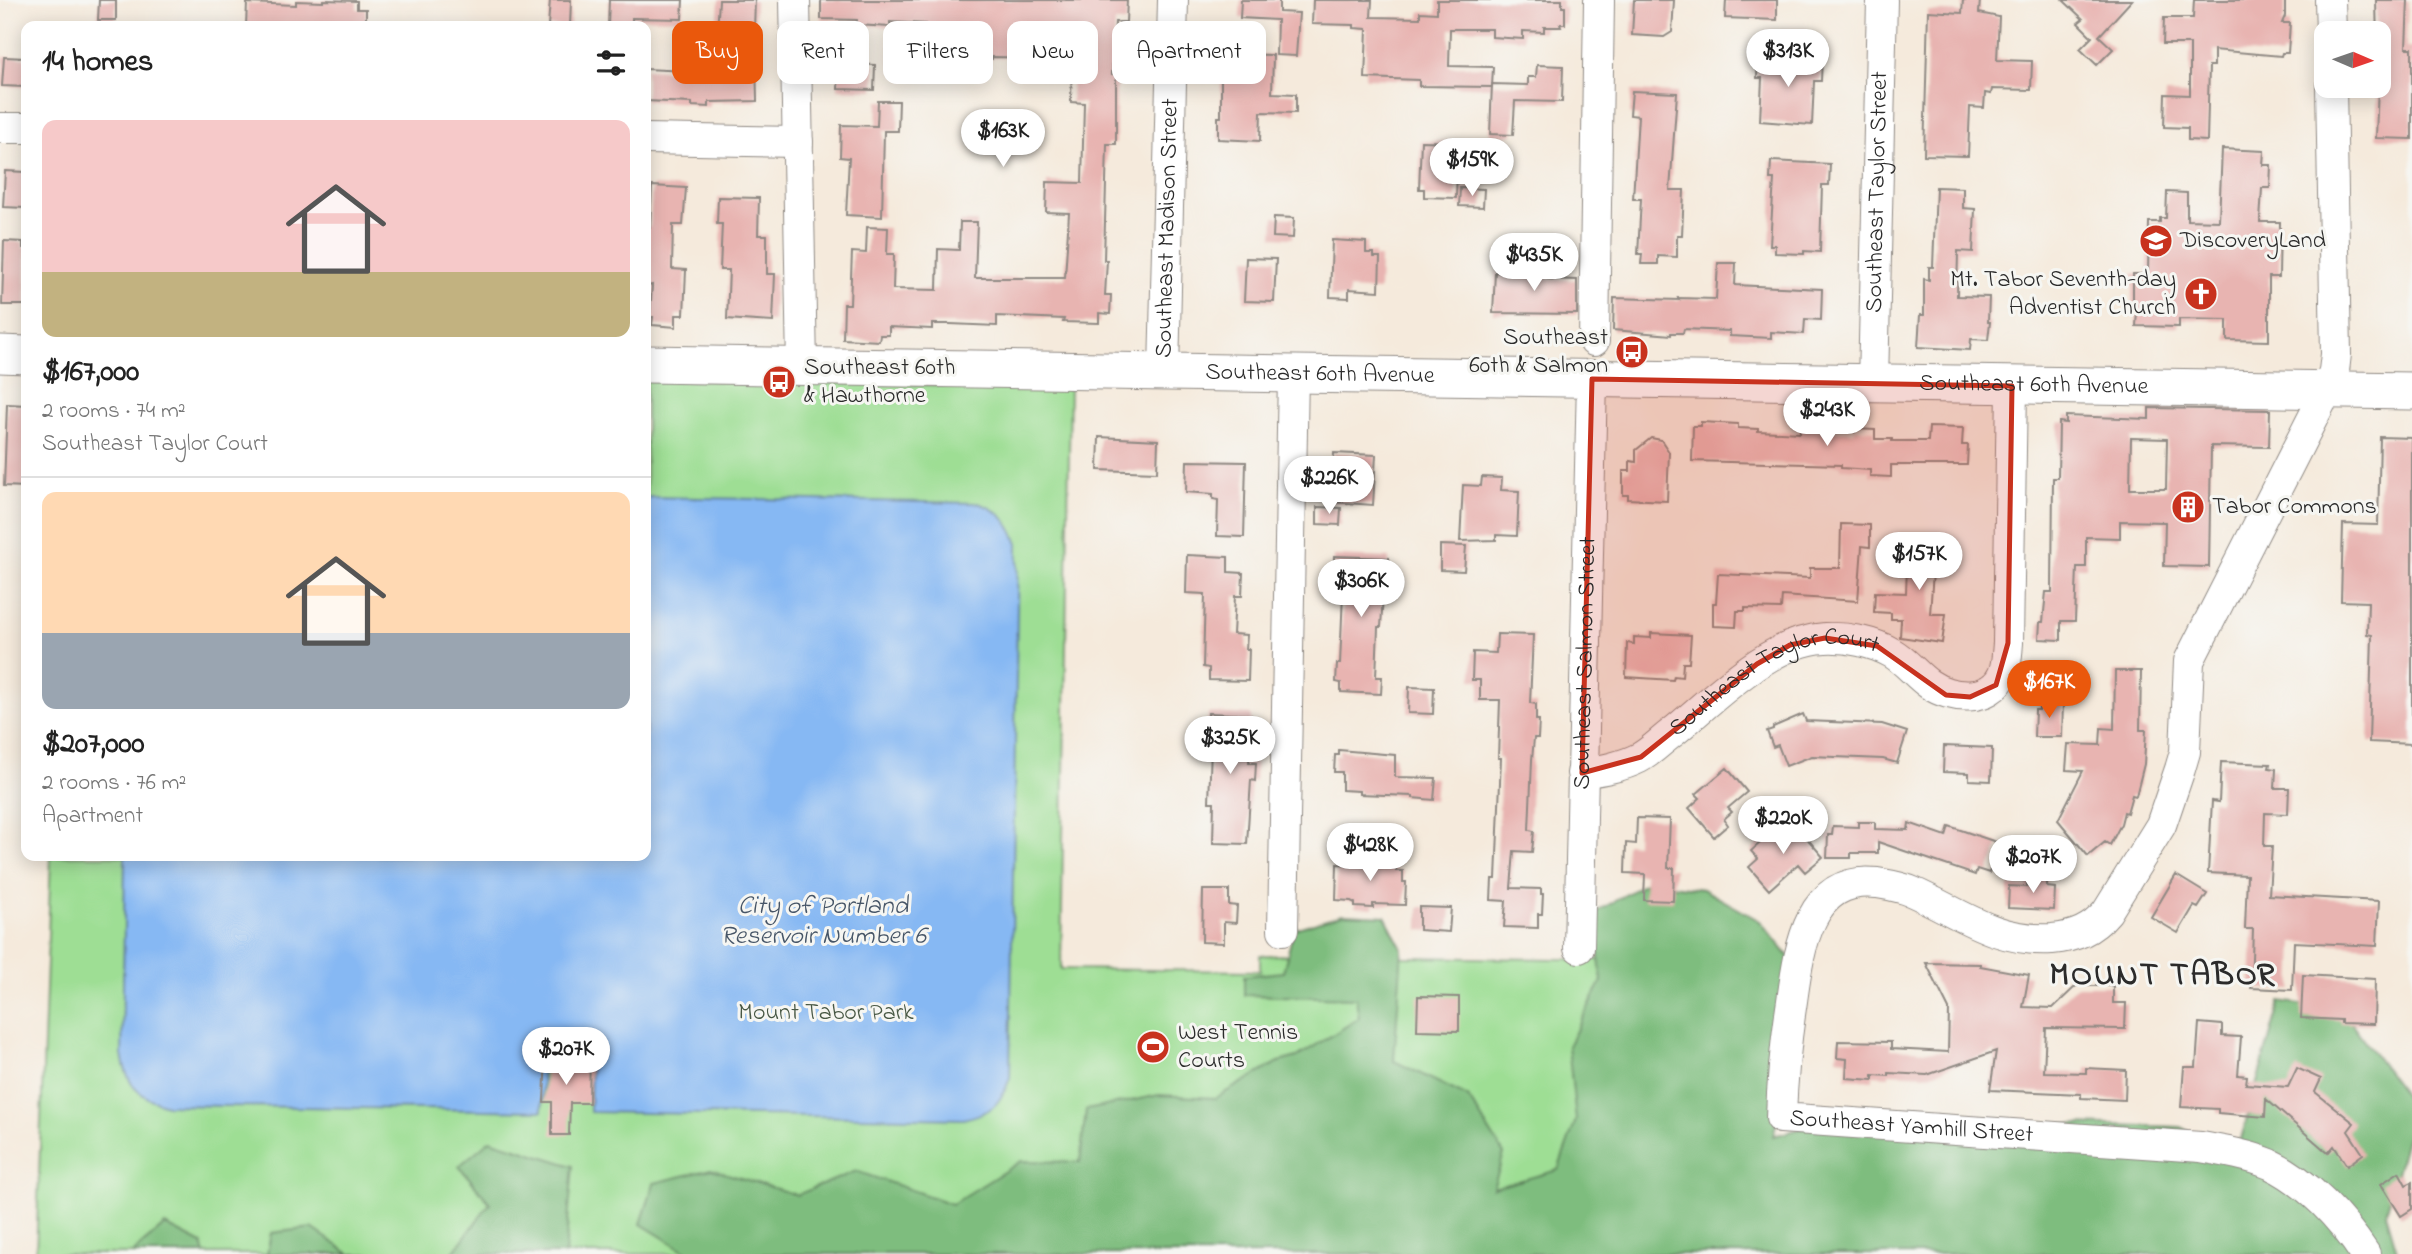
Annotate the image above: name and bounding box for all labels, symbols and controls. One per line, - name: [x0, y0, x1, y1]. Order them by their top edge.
- chip: Buy: [672, 21, 763, 84]
- chip: Rent: [777, 21, 869, 84]
- chip: Filters: [883, 21, 993, 84]
- chip: New: [1007, 21, 1098, 84]
- chip: Apartment: [1112, 21, 1266, 84]
- north arrow: [2314, 21, 2390, 98]
- map controls: [2314, 21, 2391, 98]
- pin: $313K: [1739, 29, 1837, 89]
- text: $313K: [1762, 35, 1814, 68]
- text: 14 homes: [42, 41, 153, 85]
- icon: filters: [592, 44, 630, 82]
- street label: Southeast Taylor Street: [1857, 71, 1898, 313]
- street label: Southeast Madison Street: [1147, 98, 1188, 358]
- pin: $163K: [954, 110, 1052, 169]
- text: $163K: [977, 115, 1029, 148]
- pin: $159K: [1423, 138, 1521, 198]
- text: $159K: [1446, 144, 1498, 177]
- icon: home: [273, 166, 399, 292]
- school or university icon: DiscoveryLand: [2137, 222, 2175, 260]
- place label: DiscoveryLand: [2179, 224, 2326, 260]
- pin: $435K: [1485, 233, 1583, 293]
- text: $435K: [1505, 239, 1563, 272]
- place label: Mt. Tabor Seventh-day Adventist Church: [1950, 263, 2176, 326]
- church icon: Mt. Tabor Seventh-day Adventist Church: [2182, 275, 2220, 313]
- place label: Southeast 60th & Salmon: [1469, 321, 1608, 384]
- bus stop icon: Southeast 60th & Salmon: [1613, 333, 1651, 371]
- text: $167,000: [42, 351, 139, 395]
- place label: Southeast 60th & Hawthorne: [804, 351, 955, 414]
- street label: Southeast 60th Avenue: [1205, 355, 1435, 394]
- bus stop icon: Southeast 60th & Hawthorne: [760, 363, 798, 401]
- street label: Southeast 60th Avenue: [1919, 366, 2149, 404]
- pin: $243K: [1778, 388, 1876, 448]
- text: $243K: [1799, 394, 1855, 427]
- text: 2 rooms · 74 m²: [42, 395, 186, 428]
- text: Southeast Taylor Court: [42, 428, 268, 461]
- pin: $226K: [1280, 456, 1378, 516]
- text: $226K: [1300, 462, 1358, 495]
- building icon: Tabor Commons: [2169, 488, 2207, 526]
- place label: Tabor Commons: [2212, 490, 2377, 525]
- pin: $157K: [1870, 532, 1968, 592]
- street label: Southeast Salmon Street: [1565, 536, 1606, 790]
- icon: home: [273, 538, 399, 664]
- text: $157K: [1891, 538, 1947, 571]
- pin: $306K: [1312, 560, 1410, 619]
- text: $306K: [1334, 565, 1388, 598]
- street label: Southeast Taylor Court: [1662, 620, 1884, 746]
- pin: $167K: [2000, 660, 2098, 720]
- text: $167K: [2023, 666, 2075, 699]
- pin: $325K: [1181, 716, 1279, 776]
- text: $325K: [1200, 722, 1260, 755]
- text: $207,000: [42, 723, 144, 767]
- text: 2 rooms · 76 m²: [42, 767, 186, 800]
- pin: $220K: [1734, 796, 1832, 856]
- text: Apartment: [42, 800, 143, 833]
- text: $220K: [1754, 802, 1812, 835]
- pin: $428K: [1321, 824, 1419, 883]
- text: $428K: [1343, 829, 1397, 862]
- pin: $207K: [1984, 836, 2082, 895]
- text: $207K: [2005, 841, 2061, 874]
- water label: City of Portland Reservoir Number 6: [720, 888, 929, 956]
- district label: MOUNT TABOR: [2050, 953, 2277, 1000]
- park label: Mount Tabor Park: [738, 996, 914, 1031]
- place label: West Tennis Courts: [1178, 1016, 1298, 1079]
- pin: $207K: [517, 1028, 615, 1087]
- sports icon: West Tennis Courts: [1134, 1028, 1172, 1066]
- text: $207K: [538, 1033, 594, 1066]
- street label: Southeast Yamhill Street: [1788, 1101, 2034, 1153]

